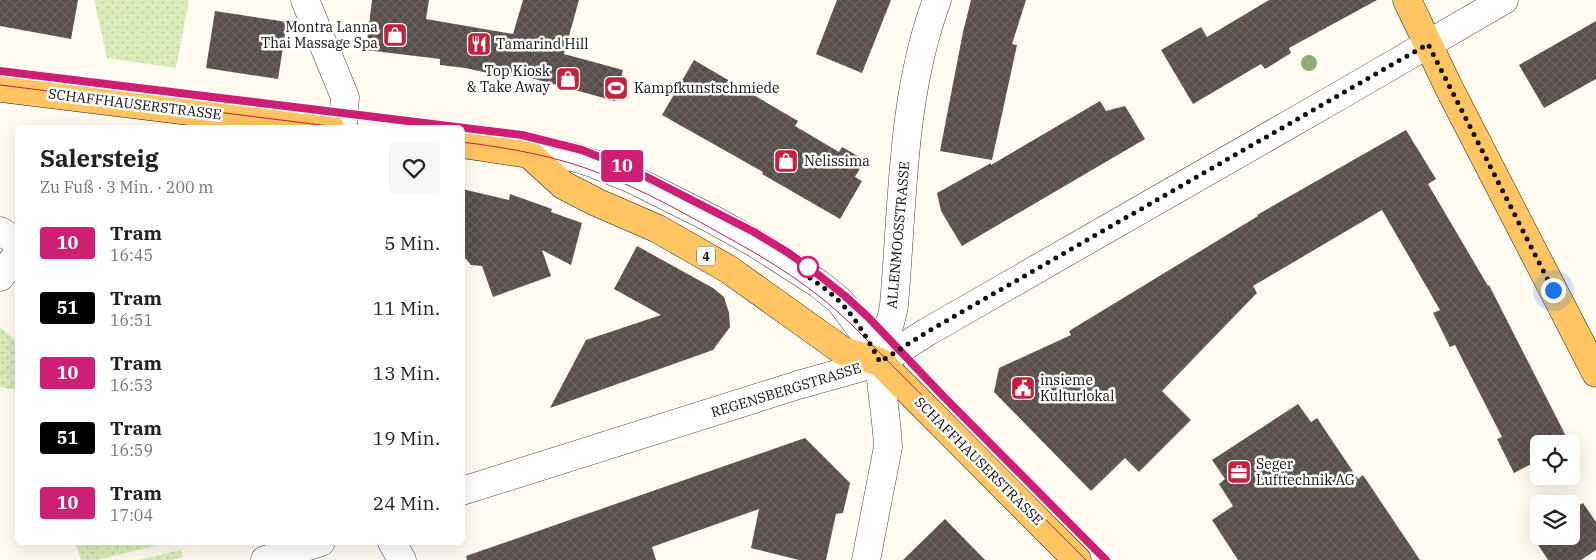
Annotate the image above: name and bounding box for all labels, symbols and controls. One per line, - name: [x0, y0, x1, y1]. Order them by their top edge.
- place label: Montra Lanna Thai Massage Spa: [261, 18, 378, 52]
- shop icon: Montra Lanna Thai Massage Spa: [382, 22, 408, 48]
- restaurant icon: Tamarind Hill: [466, 31, 492, 57]
- place label: Tamarind Hill: [496, 35, 588, 53]
- place label: Top Kiosk & Take Away: [467, 62, 551, 96]
- shop icon: Top Kiosk & Take Away: [555, 66, 581, 92]
- sports icon: Kampfkunstschmiede: [603, 75, 629, 101]
- place label: Kampfkunstschmiede: [634, 79, 780, 97]
- street label: SCHAFFHAUSERSTRASSE: [47, 84, 223, 124]
- text: Salersteig: [40, 142, 159, 174]
- button: heart: [388, 142, 440, 194]
- shop icon: Nelissima: [773, 148, 799, 174]
- line badge: 10: [600, 150, 644, 182]
- place label: Nelissima: [804, 152, 870, 170]
- text: 10: [611, 154, 633, 177]
- street label: ALLENMOOSSTRASSE: [883, 160, 913, 310]
- text: Zu Fuß · 3 Min. · 200 m: [40, 177, 214, 197]
- text: Tram: [110, 221, 162, 245]
- text: 10: [57, 231, 78, 254]
- text: 5 Min.: [384, 231, 440, 255]
- text: 16:45: [110, 245, 153, 265]
- road number: 4: [697, 247, 715, 266]
- unlabelled marker: [797, 256, 819, 278]
- your location: [1541, 278, 1566, 303]
- text: Tram: [110, 286, 162, 310]
- text: 51: [57, 296, 78, 319]
- text: 11 Min.: [373, 296, 440, 320]
- text: 16:51: [110, 310, 153, 330]
- text: Tram: [110, 351, 162, 375]
- street label: REGENSBERGSTRASSE: [709, 359, 863, 421]
- text: 10: [57, 361, 78, 384]
- text: 13 Min.: [373, 361, 440, 385]
- place label: insieme Kulturlokal: [1040, 371, 1114, 405]
- text: 16:53: [110, 375, 153, 395]
- public building icon: insieme Kulturlokal: [1010, 375, 1036, 401]
- street label: SCHAFFHAUSERSTRASSE: [911, 393, 1047, 529]
- text: Tram: [110, 416, 162, 440]
- text: 51: [57, 426, 78, 449]
- text: 19 Min.: [373, 426, 440, 450]
- map controls: [1530, 435, 1580, 545]
- button: locate: [1530, 435, 1580, 485]
- text: 16:59: [110, 440, 153, 460]
- place label: Seger Lufttechnik AG: [1256, 455, 1355, 489]
- office icon: Seger Lufttechnik AG: [1226, 459, 1252, 485]
- text: Tram: [110, 481, 162, 505]
- text: 10: [57, 491, 78, 514]
- text: 24 Min.: [373, 491, 440, 515]
- button: layers: [1530, 495, 1580, 545]
- text: 17:04: [110, 505, 153, 525]

